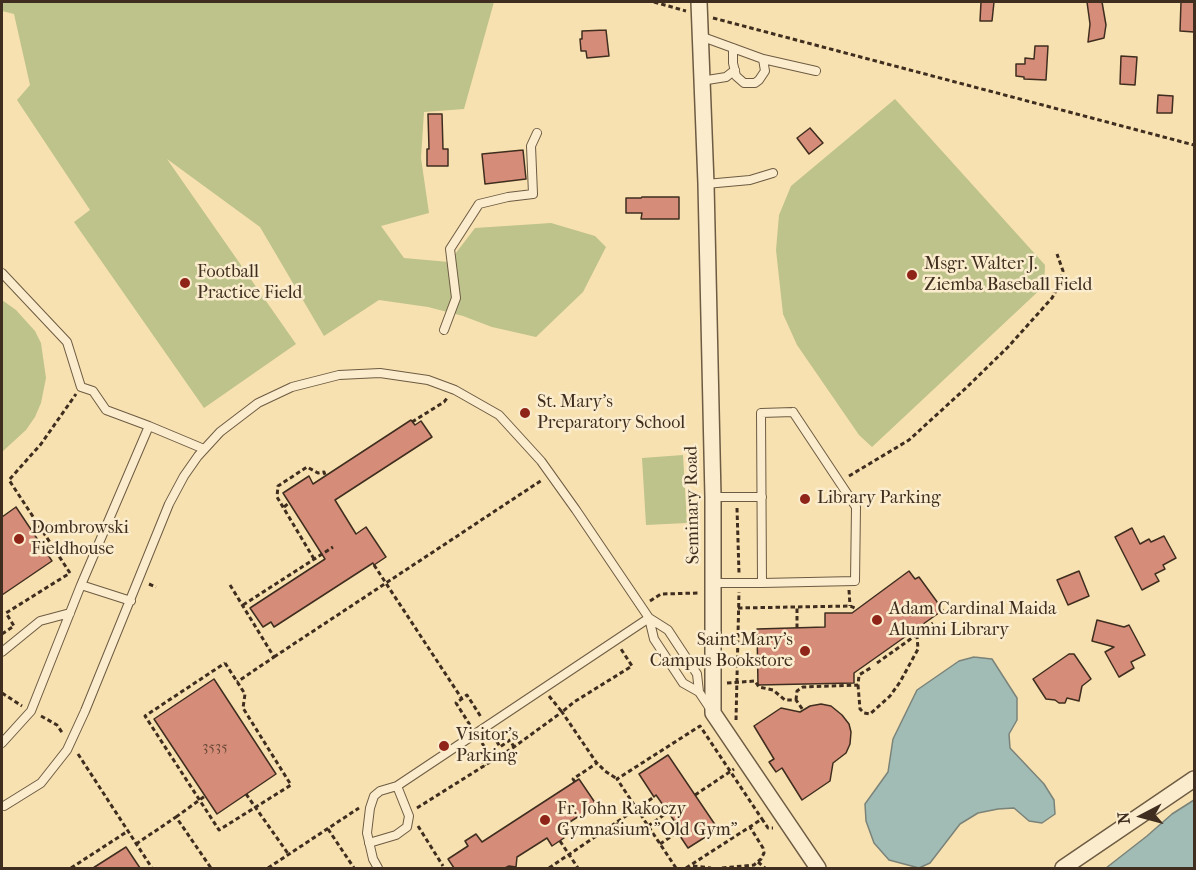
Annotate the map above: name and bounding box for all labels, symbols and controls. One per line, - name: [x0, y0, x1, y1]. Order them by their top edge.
- place label: Msgr. Walter J. Ziemba Baseball Field: [924, 254, 1092, 296]
- place label: Football Practice Field: [197, 262, 302, 304]
- marker: Msgr. Walter J. Ziemba Baseball Field: [905, 268, 919, 282]
- marker: Football Practice Field: [178, 276, 192, 290]
- place label: St. Mary's Preparatory School: [537, 392, 685, 434]
- marker: St. Mary's Preparatory School: [518, 406, 532, 420]
- street label: Seminary Road: [681, 446, 705, 564]
- place label: Library Parking: [817, 488, 941, 510]
- marker: Library Parking: [798, 492, 812, 506]
- place label: Dombrowski Fieldhouse: [31, 518, 129, 560]
- marker: Dombrowski Fieldhouse: [12, 532, 26, 546]
- place label: Adam Cardinal Maida Alumni Library: [889, 599, 1056, 642]
- marker: Adam Cardinal Maida Alumni Library: [870, 613, 884, 627]
- place label: Saint Mary’s Campus Bookstore: [650, 630, 793, 672]
- marker: Saint Mary’s Campus Bookstore: [798, 644, 812, 658]
- place label: Visitor's Parking: [456, 725, 518, 768]
- house number: 3535: [202, 738, 228, 756]
- marker: Visitor's Parking: [437, 739, 451, 753]
- north arrow: [1112, 786, 1172, 846]
- place label: Fr. John Rakoczy Gymnasium "Old Gym": [557, 799, 738, 842]
- text: N: [1114, 811, 1134, 825]
- marker: Fr. John Rakoczy Gymnasium "Old Gym": [538, 813, 552, 827]

